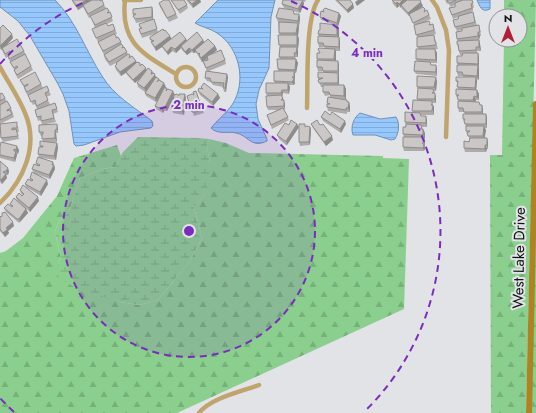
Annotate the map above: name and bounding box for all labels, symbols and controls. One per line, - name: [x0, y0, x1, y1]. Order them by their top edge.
- north arrow: [488, 8, 528, 48]
- text: N: [504, 10, 512, 26]
- text: 4 min: [351, 44, 383, 62]
- text: 2 min: [173, 96, 205, 114]
- street label: West Lake Drive: [507, 207, 531, 309]
- centre of rings: [182, 224, 196, 238]

